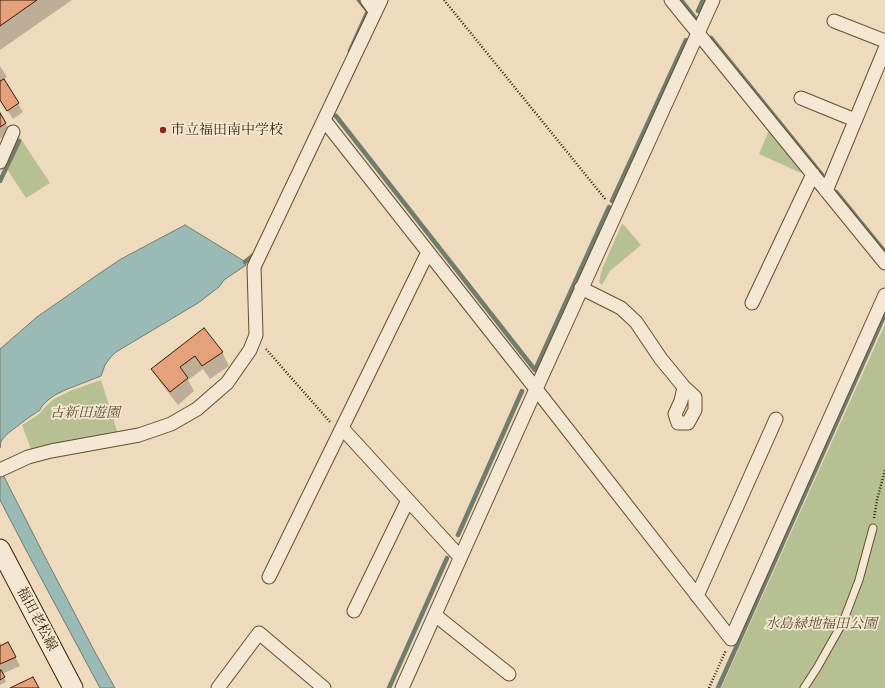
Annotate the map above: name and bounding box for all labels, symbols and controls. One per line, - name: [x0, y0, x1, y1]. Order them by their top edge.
- place label: 市立福田南中学校: [171, 122, 283, 138]
- marker: 市立福田南中学校: [158, 125, 168, 135]
- park label: 古新田遊園: [50, 405, 120, 421]
- street label: 福田老松線: [13, 584, 61, 654]
- park label: 水島緑地福田公園: [765, 616, 877, 632]

